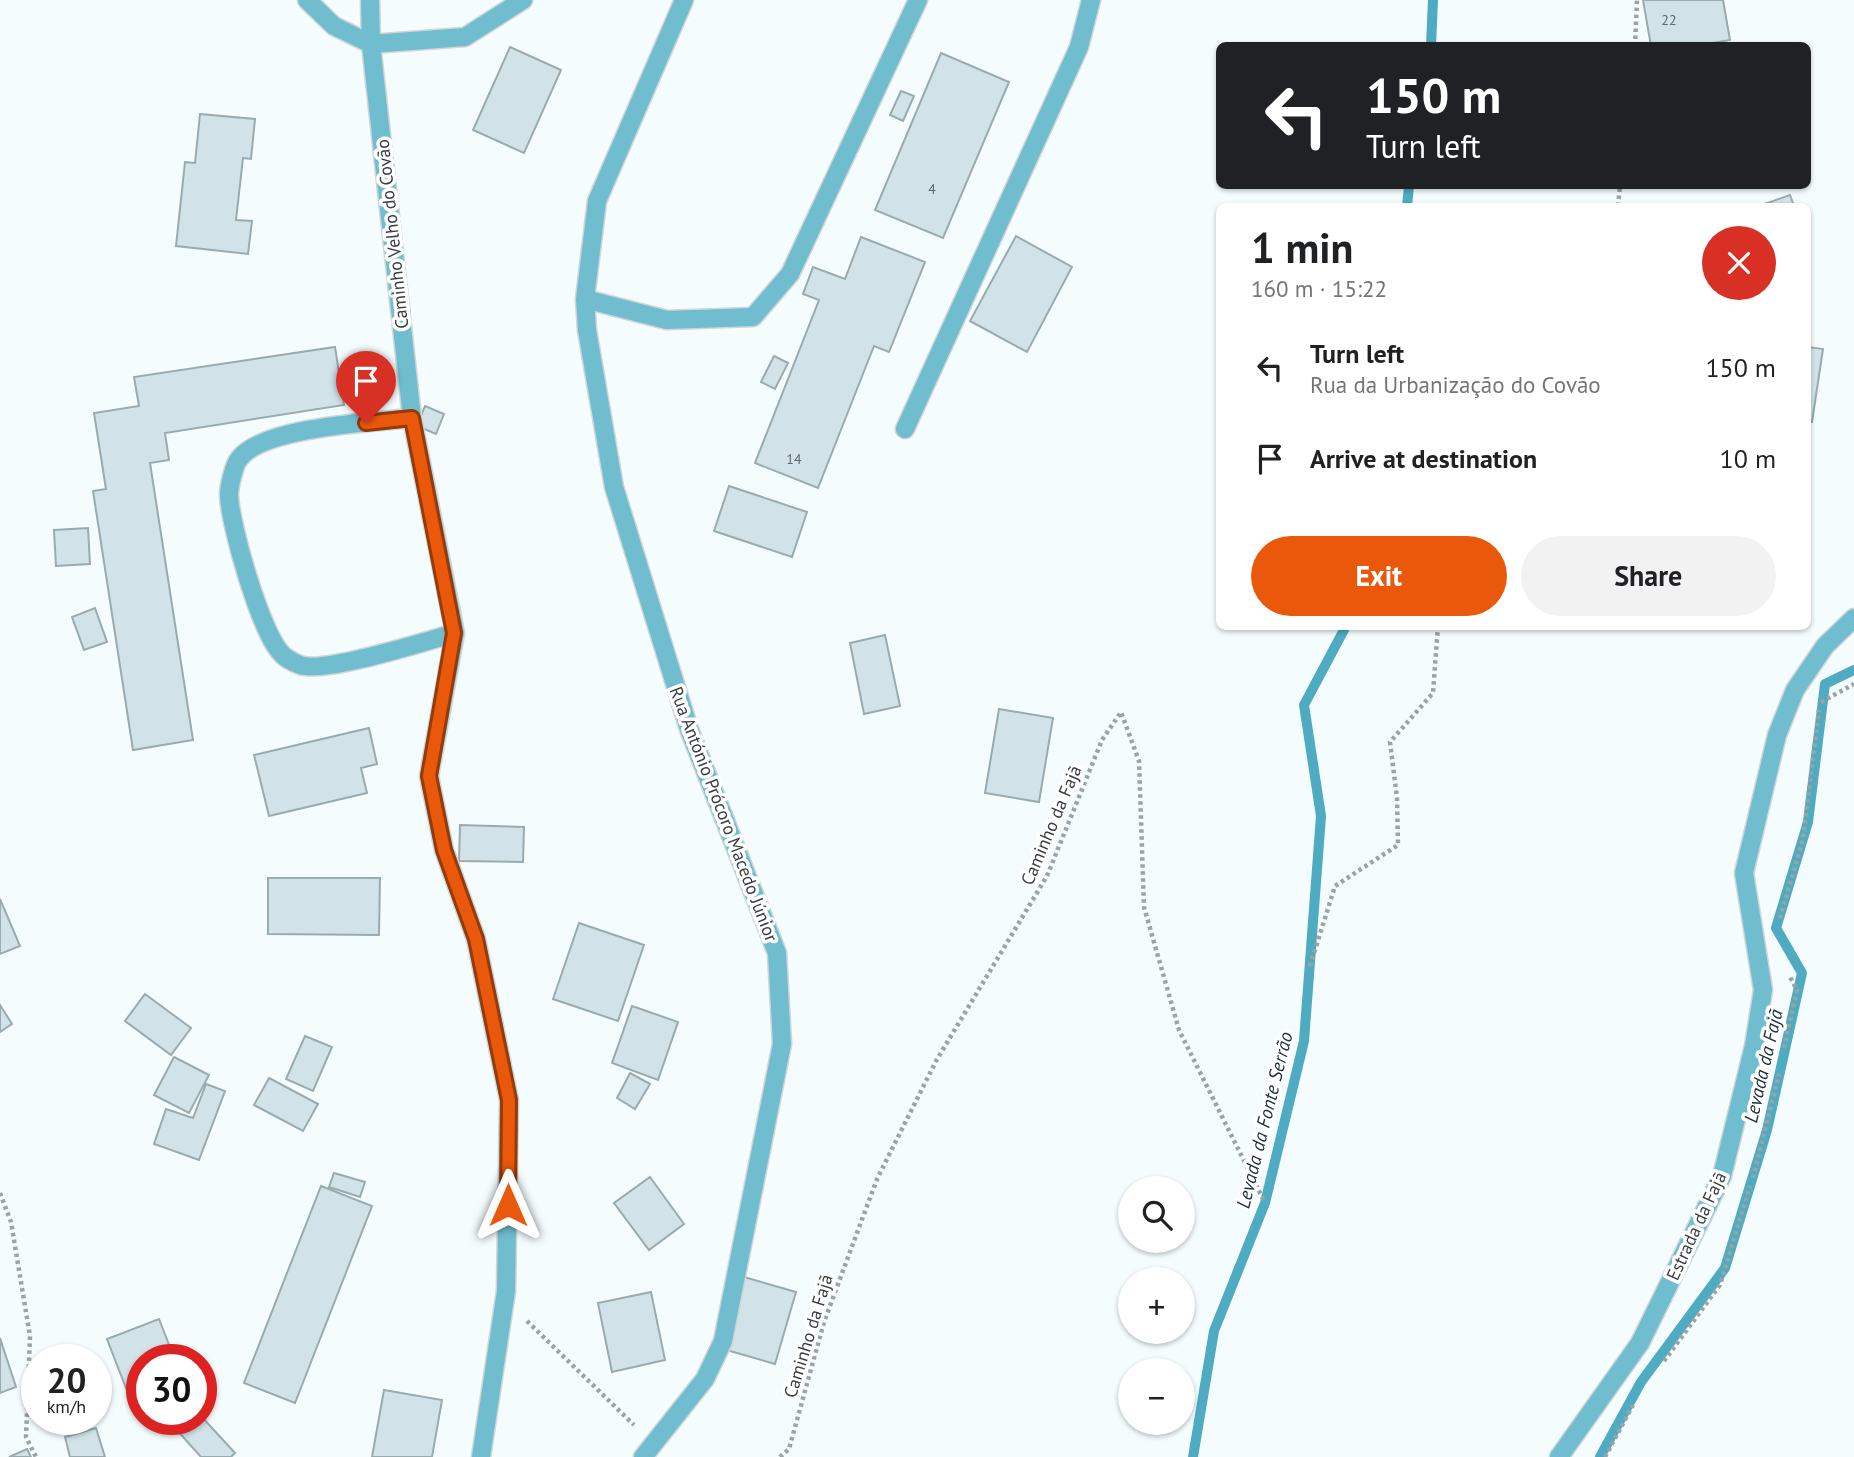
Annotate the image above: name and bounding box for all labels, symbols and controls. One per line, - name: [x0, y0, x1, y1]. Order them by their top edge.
- house number: 22: [1661, 11, 1677, 29]
- text: 150 m: [1366, 63, 1501, 127]
- icon: left: [1251, 70, 1342, 161]
- text: Turn left: [1366, 125, 1481, 167]
- street label: Caminho Velho do Covão: [371, 138, 413, 330]
- house number: 4: [928, 180, 936, 198]
- text: 1 min: [1251, 220, 1353, 275]
- button: close: [1702, 226, 1776, 300]
- text: 160 m · 15:22: [1251, 274, 1387, 303]
- text: Turn left: [1310, 337, 1404, 370]
- icon: left: [1251, 349, 1289, 387]
- pin: [336, 351, 396, 423]
- text: 150 m: [1705, 351, 1776, 384]
- icon: arrive: [347, 362, 385, 400]
- text: Rua da Urbanização do Covão: [1310, 370, 1601, 399]
- icon: arrive: [1251, 440, 1289, 478]
- text: Arrive at destination: [1310, 442, 1537, 475]
- text: 10 m: [1720, 442, 1776, 475]
- house number: 14: [786, 450, 802, 468]
- button: Exit: [1251, 536, 1507, 616]
- button: Share: [1521, 536, 1776, 616]
- street label: Rua António Prócoro Macedo Júnior: [665, 683, 783, 945]
- street label: Caminho da Fajã: [1015, 762, 1087, 888]
- water label: Levada da Fajã: [1738, 1006, 1788, 1125]
- water label: Levada da Fonte Serrão: [1230, 1029, 1298, 1211]
- position arrow: [471, 1168, 545, 1242]
- street label: Estrada da Fajã: [1661, 1168, 1731, 1284]
- map controls: [1118, 1176, 1195, 1435]
- button: search: [1118, 1176, 1195, 1253]
- button: +: [1118, 1267, 1195, 1344]
- street label: Caminho da Fajã: [778, 1271, 838, 1401]
- speed limit sign: 30: [126, 1344, 217, 1435]
- text: 20: [47, 1357, 86, 1403]
- button: −: [1118, 1358, 1195, 1435]
- text: km/h: [47, 1395, 86, 1418]

